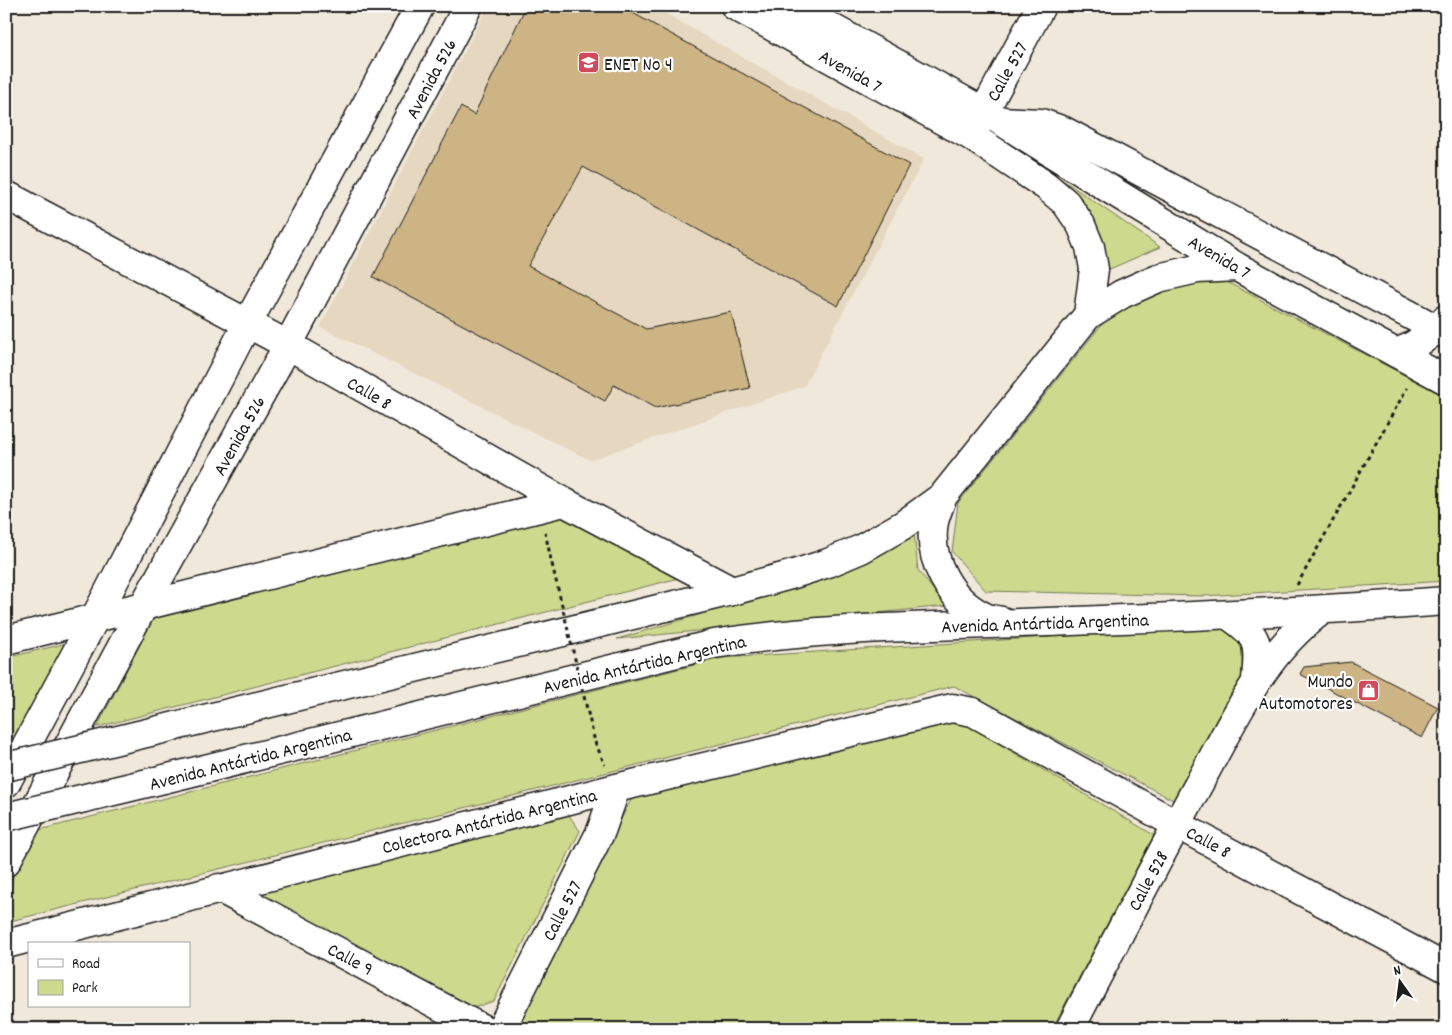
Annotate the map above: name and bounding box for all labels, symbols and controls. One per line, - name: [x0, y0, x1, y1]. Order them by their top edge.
- street label: Avenida 526: [401, 35, 466, 125]
- street label: Calle 527: [982, 38, 1036, 107]
- street label: Avenida 7: [813, 45, 886, 101]
- school or university icon: ENET No 4: [576, 51, 600, 75]
- place label: ENET No 4: [604, 53, 673, 80]
- street label: Avenida 7: [1182, 230, 1255, 288]
- street label: Calle 8: [341, 371, 396, 419]
- street label: Avenida 526: [208, 392, 274, 482]
- street label: Avenida Antártida Argentina: [941, 608, 1150, 643]
- street label: Avenida Antártida Argentina: [541, 630, 750, 703]
- place label: Mundo Automotores: [1259, 670, 1353, 719]
- shop icon: Mundo Automotores: [1357, 679, 1381, 703]
- street label: Avenida Antártida Argentina: [147, 723, 356, 800]
- street label: Colectora Antártida Argentina: [380, 783, 601, 863]
- street label: Calle 8: [1180, 821, 1235, 867]
- street label: Calle 528: [1123, 847, 1177, 917]
- street label: Calle 527: [537, 877, 591, 946]
- street label: Calle 9: [321, 938, 377, 984]
- legend: [28, 942, 190, 1008]
- text: Road: [72, 954, 100, 976]
- north arrow: [1374, 958, 1424, 1008]
- text: N: [1392, 961, 1403, 982]
- text: Park: [72, 978, 98, 1000]

